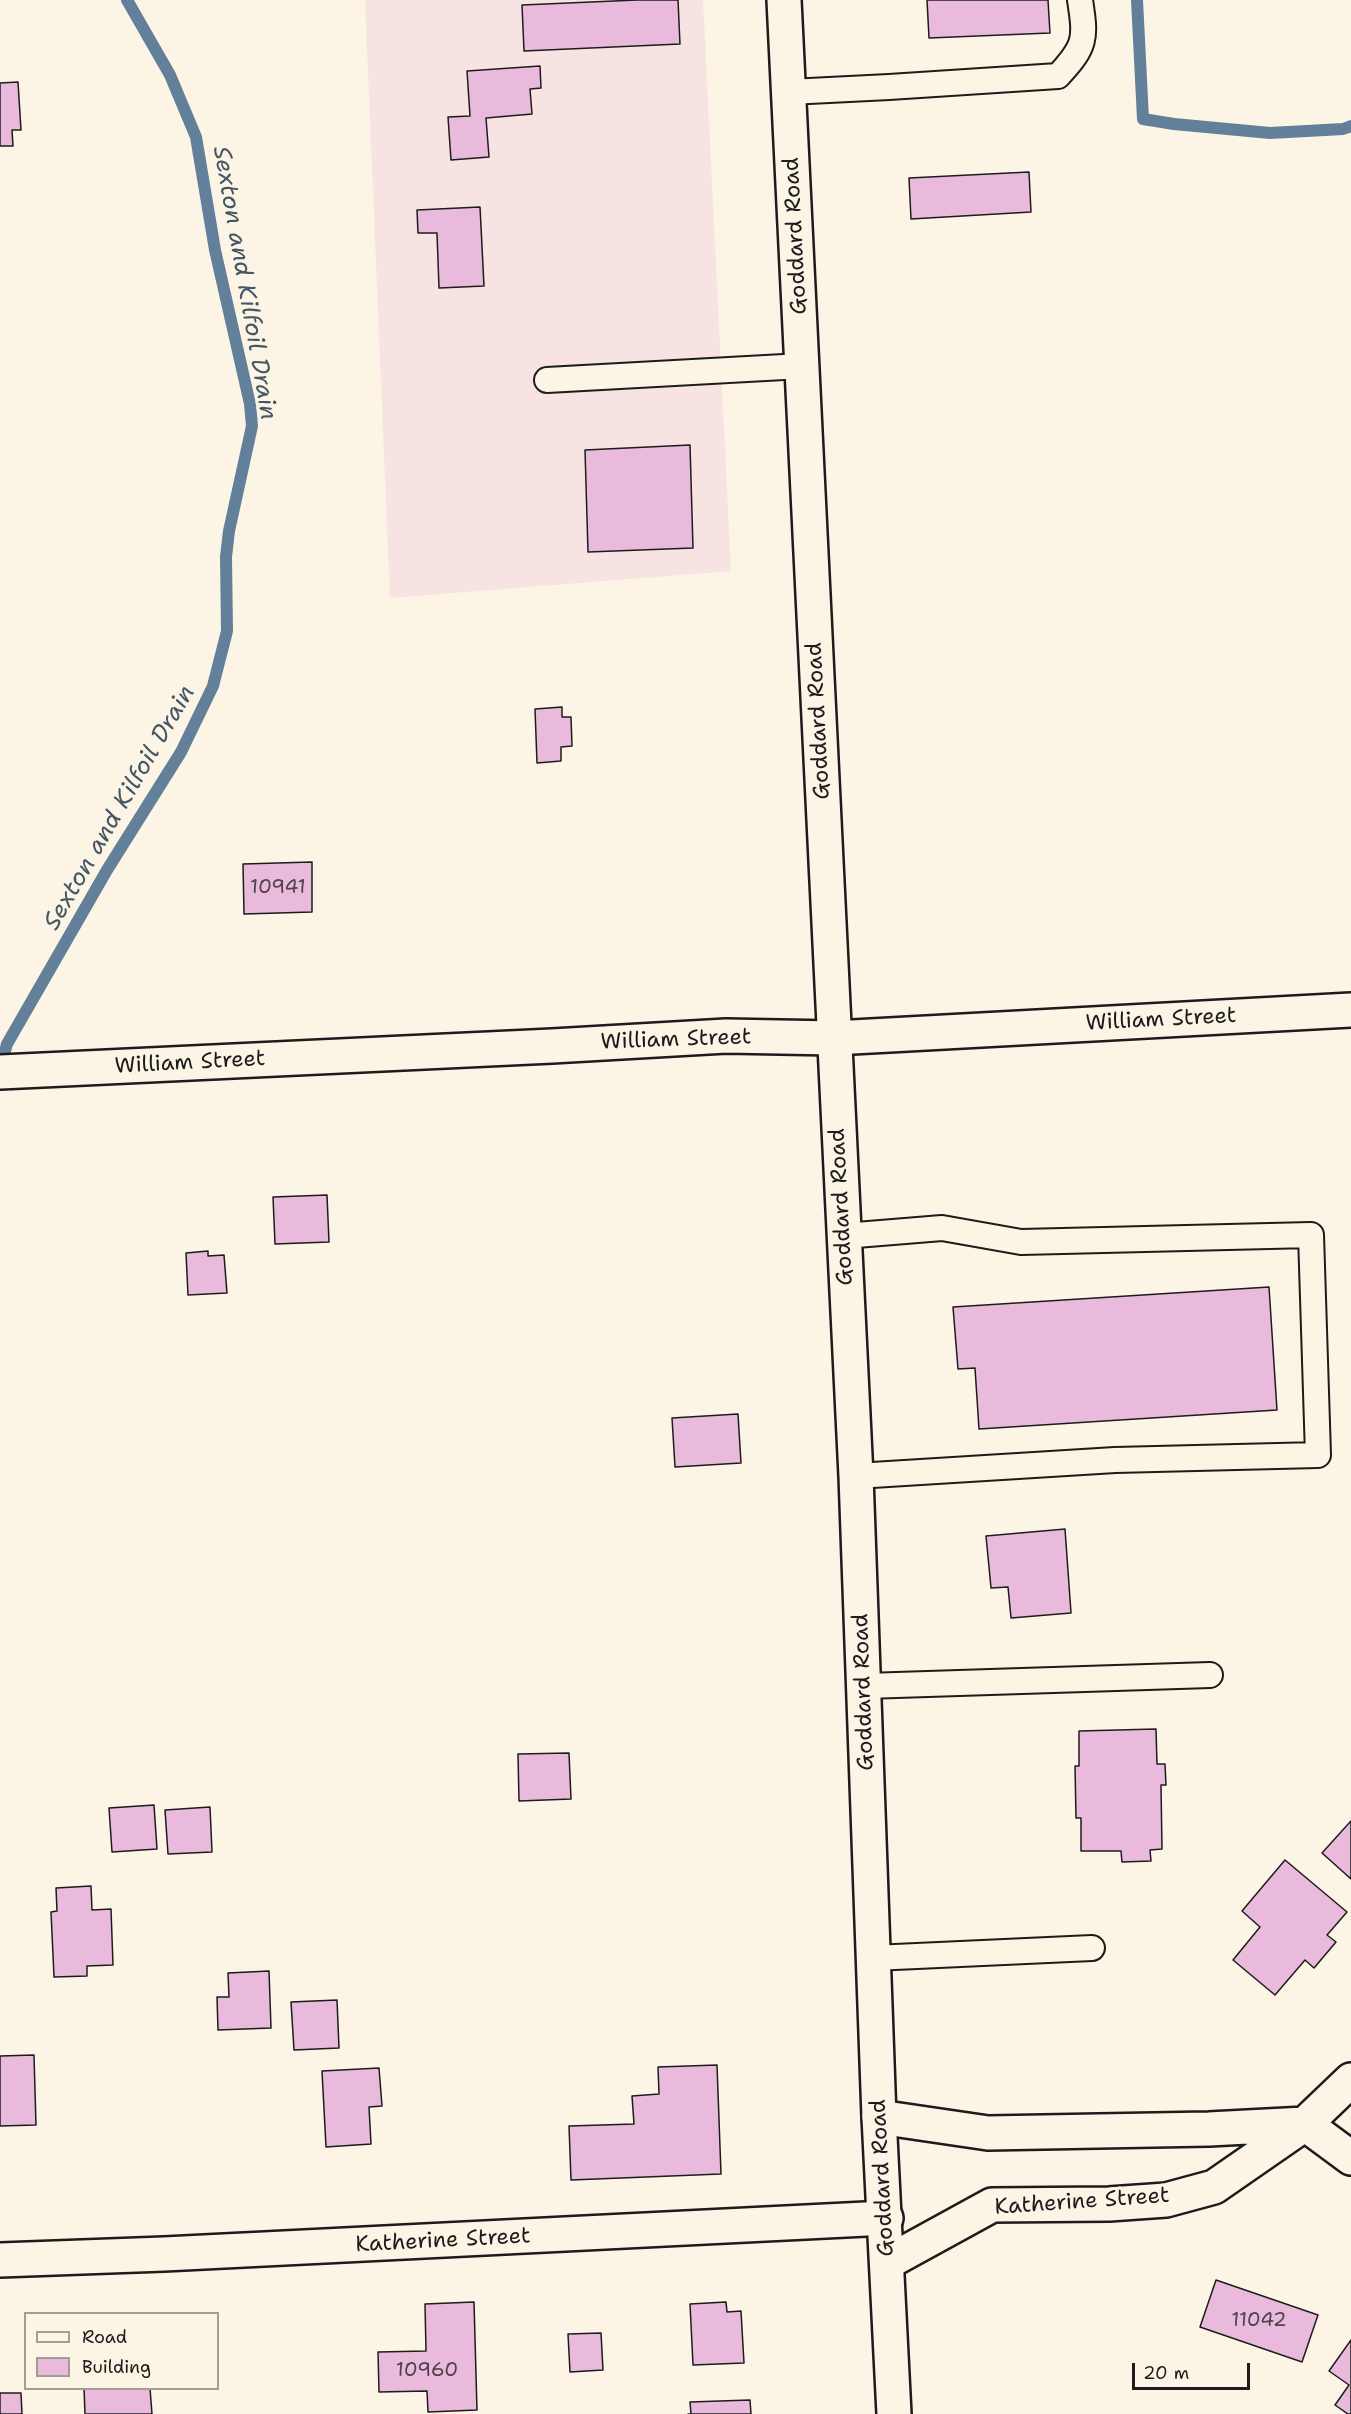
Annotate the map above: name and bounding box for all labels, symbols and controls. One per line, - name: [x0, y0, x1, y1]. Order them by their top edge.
- water label: Sexton and Kilfoil Drain: [206, 144, 282, 422]
- street label: Goddard Road: [779, 157, 813, 315]
- street label: Goddard Road: [802, 642, 836, 800]
- water label: Sexton and Kilfoil Drain: [38, 681, 202, 935]
- house number: 10941: [250, 876, 306, 900]
- street label: William Street: [1085, 1003, 1237, 1037]
- street label: William Street: [600, 1024, 752, 1056]
- street label: William Street: [114, 1046, 266, 1080]
- street label: Goddard Road: [825, 1128, 859, 1286]
- street label: Goddard Road: [848, 1613, 880, 1771]
- street label: Goddard Road: [866, 2099, 900, 2257]
- street label: Katherine Street: [994, 2183, 1170, 2221]
- street label: Katherine Street: [355, 2223, 531, 2259]
- house number: 11042: [1231, 2309, 1287, 2333]
- legend: [24, 2312, 219, 2390]
- text: Road: [82, 2325, 127, 2349]
- scale bar: [1135, 2351, 1254, 2389]
- text: Building: [82, 2355, 151, 2379]
- house number: 10960: [396, 2359, 458, 2383]
- text: 20 m: [1143, 2361, 1189, 2385]

